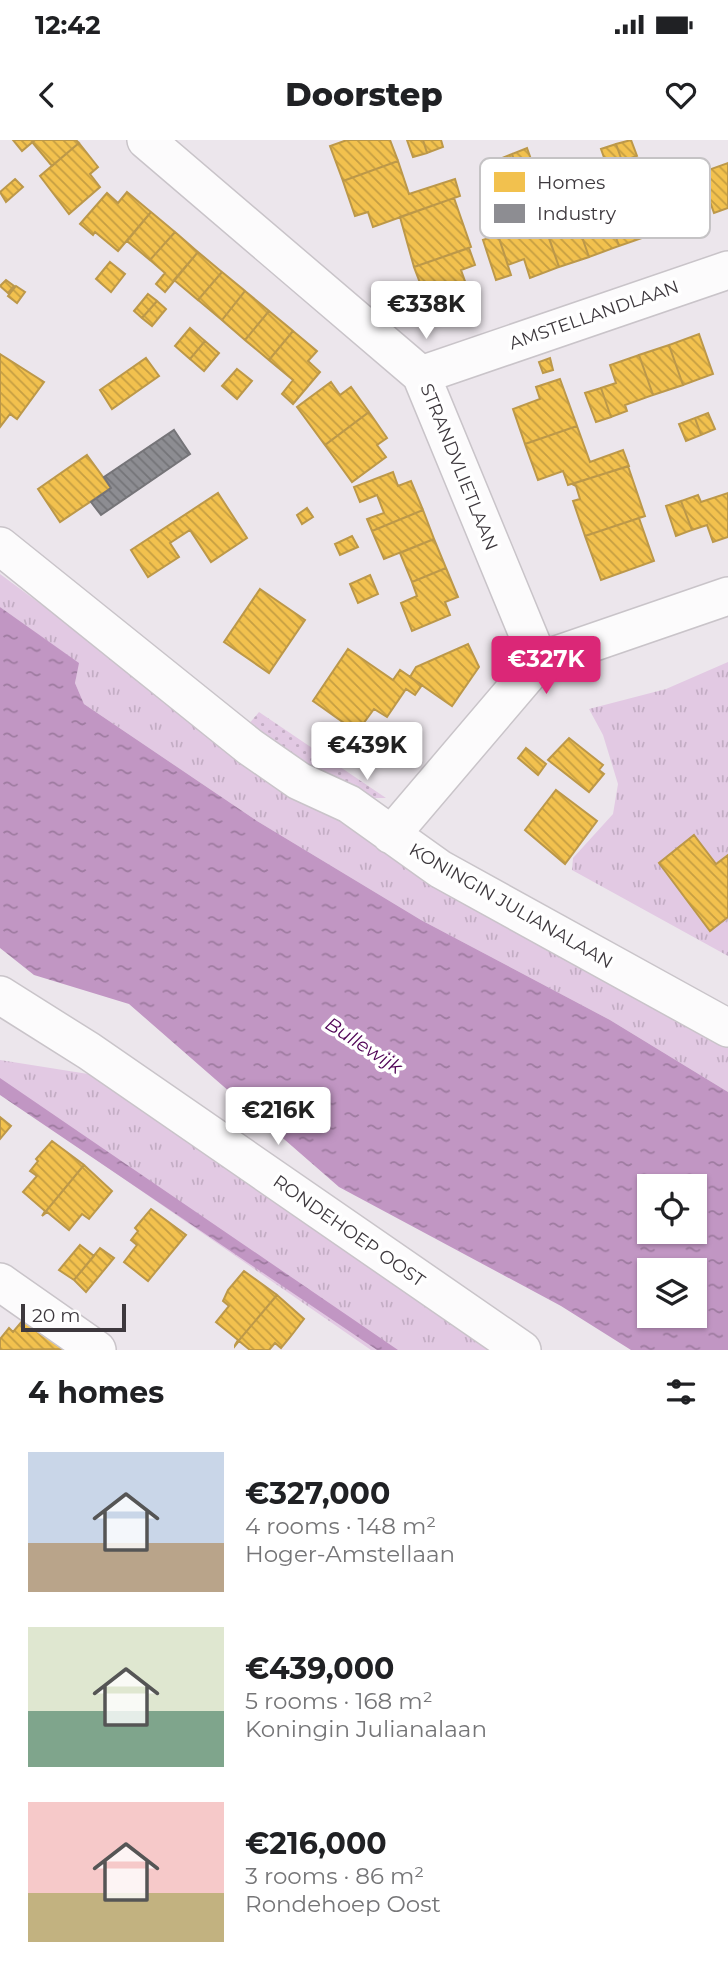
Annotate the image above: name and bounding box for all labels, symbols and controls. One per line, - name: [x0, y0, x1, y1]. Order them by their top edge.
- text: 12:42: [35, 9, 101, 41]
- text: Doorstep: [285, 75, 443, 114]
- icon: back: [28, 76, 66, 114]
- icon: heart: [662, 76, 700, 114]
- legend: [480, 158, 710, 238]
- text: Homes: [537, 171, 605, 194]
- text: Industry: [537, 202, 617, 225]
- street label: AMSTELLANDLAAN: [506, 276, 682, 354]
- pin: €338K: [377, 282, 475, 341]
- text: €338K: [387, 290, 465, 318]
- street label: STRANDVLIETLAAN: [415, 380, 503, 554]
- pin: €327K: [497, 636, 595, 696]
- text: €327K: [507, 645, 585, 673]
- pin: €439K: [318, 722, 416, 782]
- text: €439K: [327, 731, 407, 759]
- street label: KONINGIN JULIANALAAN: [405, 839, 617, 973]
- water label: Bullewijk: [321, 1012, 407, 1079]
- pin: €216K: [229, 1088, 327, 1147]
- text: €216K: [242, 1096, 314, 1124]
- street label: RONDEHOEP OOST: [269, 1170, 430, 1292]
- map controls: [637, 1174, 707, 1328]
- button: locate: [637, 1174, 707, 1244]
- button: layers: [637, 1258, 707, 1328]
- scale bar: [21, 1301, 126, 1333]
- text: 20 m: [32, 1304, 80, 1327]
- icon: filters: [662, 1373, 700, 1411]
- text: 4 homes: [28, 1374, 164, 1411]
- text: €327,000: [245, 1475, 390, 1512]
- icon: home: [84, 1480, 168, 1564]
- text: 4 rooms · 148 m²: [245, 1512, 436, 1540]
- text: Hoger-Amstellaan: [245, 1540, 455, 1568]
- text: €439,000: [245, 1650, 394, 1687]
- icon: home: [84, 1655, 168, 1739]
- text: 5 rooms · 168 m²: [245, 1687, 433, 1715]
- text: Koningin Julianalaan: [245, 1715, 487, 1743]
- text: €216,000: [245, 1825, 387, 1862]
- icon: home: [84, 1830, 168, 1914]
- text: 3 rooms · 86 m²: [245, 1862, 424, 1890]
- text: Rondehoep Oost: [245, 1890, 441, 1918]

